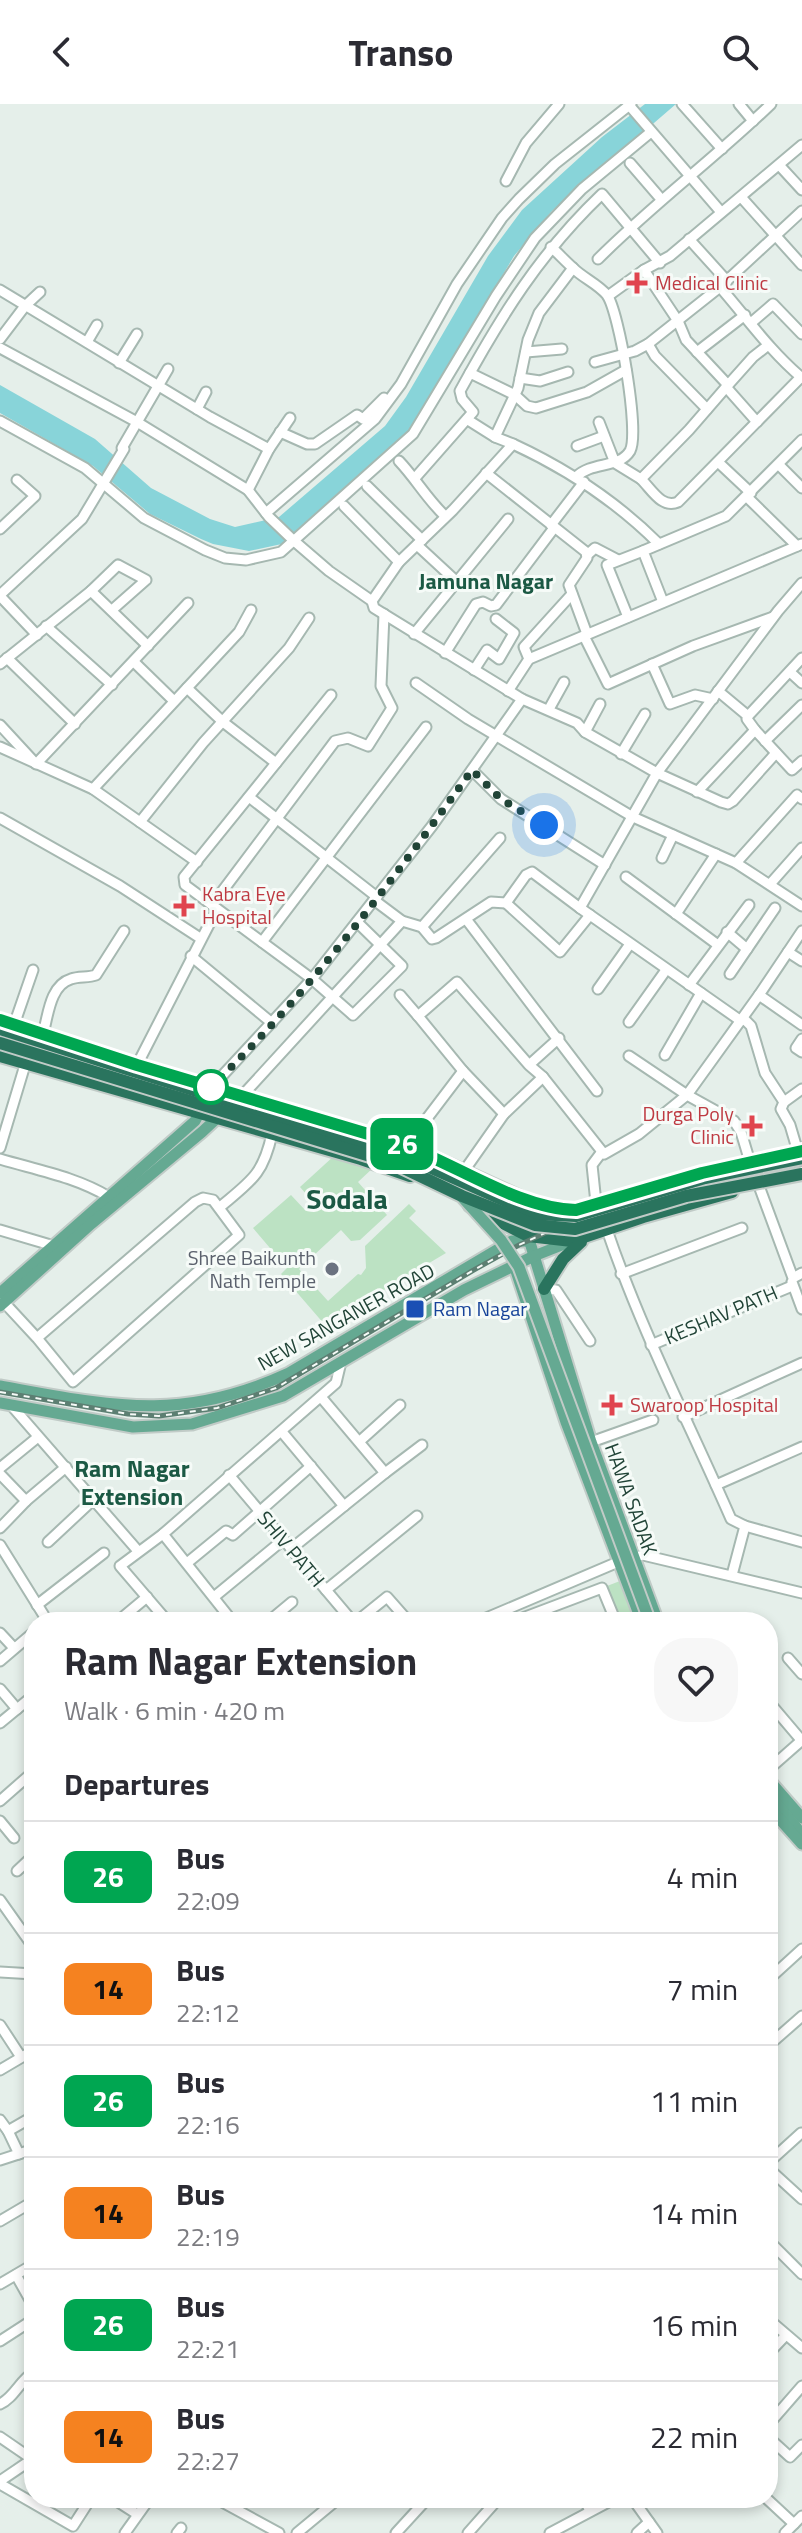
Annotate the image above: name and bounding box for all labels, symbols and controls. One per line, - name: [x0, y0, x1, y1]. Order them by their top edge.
- text: Transo: [349, 25, 453, 80]
- icon: back: [40, 30, 84, 74]
- icon: search: [718, 30, 762, 74]
- place label: Medical Clinic: [655, 267, 768, 298]
- marker: Medical Clinic: [626, 272, 648, 294]
- district label: Jamuna Nagar: [419, 564, 553, 598]
- your location: [524, 805, 564, 845]
- place label: Kabra Eye Hospital: [202, 878, 286, 932]
- marker: Kabra Eye Hospital: [173, 895, 195, 917]
- unlabelled marker: [194, 1070, 228, 1104]
- place label: Durga Poly Clinic: [642, 1098, 734, 1152]
- marker: Durga Poly Clinic: [741, 1115, 763, 1137]
- line badge: 26: [366, 1118, 438, 1170]
- text: 26: [386, 1122, 418, 1165]
- district label: Sodala: [306, 1177, 388, 1220]
- place label: Shree Baikunth Nath Temple: [188, 1242, 316, 1296]
- street label: NEW SANGANER ROAD: [251, 1255, 440, 1378]
- marker: Shree Baikunth Nath Temple: [323, 1260, 341, 1278]
- street label: KESHAV PATH: [659, 1277, 782, 1352]
- place label: Ram Nagar: [433, 1293, 527, 1324]
- marker: Ram Nagar: [404, 1298, 426, 1320]
- place label: Swaroop Hospital: [630, 1389, 778, 1420]
- marker: Swaroop Hospital: [601, 1394, 623, 1416]
- street label: HAWA SADAK: [597, 1439, 666, 1560]
- district label: Ram Nagar Extension: [74, 1450, 190, 1514]
- street label: SHIV PATH: [250, 1504, 333, 1594]
- text: Ram Nagar Extension: [64, 1632, 417, 1690]
- button: heart: [654, 1638, 738, 1722]
- text: Walk · 6 min · 420 m: [64, 1691, 285, 1730]
- text: Departures: [64, 1761, 209, 1807]
- text: Bus: [176, 1835, 225, 1881]
- text: 4 min: [667, 1854, 738, 1900]
- text: 26: [92, 1855, 124, 1898]
- text: 22:09: [176, 1881, 240, 1920]
- text: Bus: [176, 1947, 225, 1993]
- text: 7 min: [667, 1966, 738, 2012]
- text: 14: [92, 1967, 124, 2010]
- text: 22:12: [176, 1993, 240, 2032]
- text: Bus: [176, 2059, 225, 2105]
- text: 11 min: [650, 2078, 738, 2124]
- text: 26: [92, 2079, 124, 2122]
- text: 22:16: [176, 2105, 240, 2144]
- text: Bus: [176, 2171, 225, 2217]
- text: 14 min: [650, 2190, 738, 2236]
- text: 14: [92, 2191, 124, 2234]
- text: 22:19: [176, 2217, 240, 2256]
- text: Bus: [176, 2283, 225, 2329]
- text: 16 min: [650, 2302, 738, 2348]
- text: 26: [92, 2303, 124, 2346]
- text: 22:21: [176, 2329, 240, 2368]
- text: Bus: [176, 2395, 225, 2441]
- text: 22 min: [650, 2414, 738, 2460]
- text: 14: [92, 2415, 124, 2458]
- text: 22:27: [176, 2441, 240, 2480]

